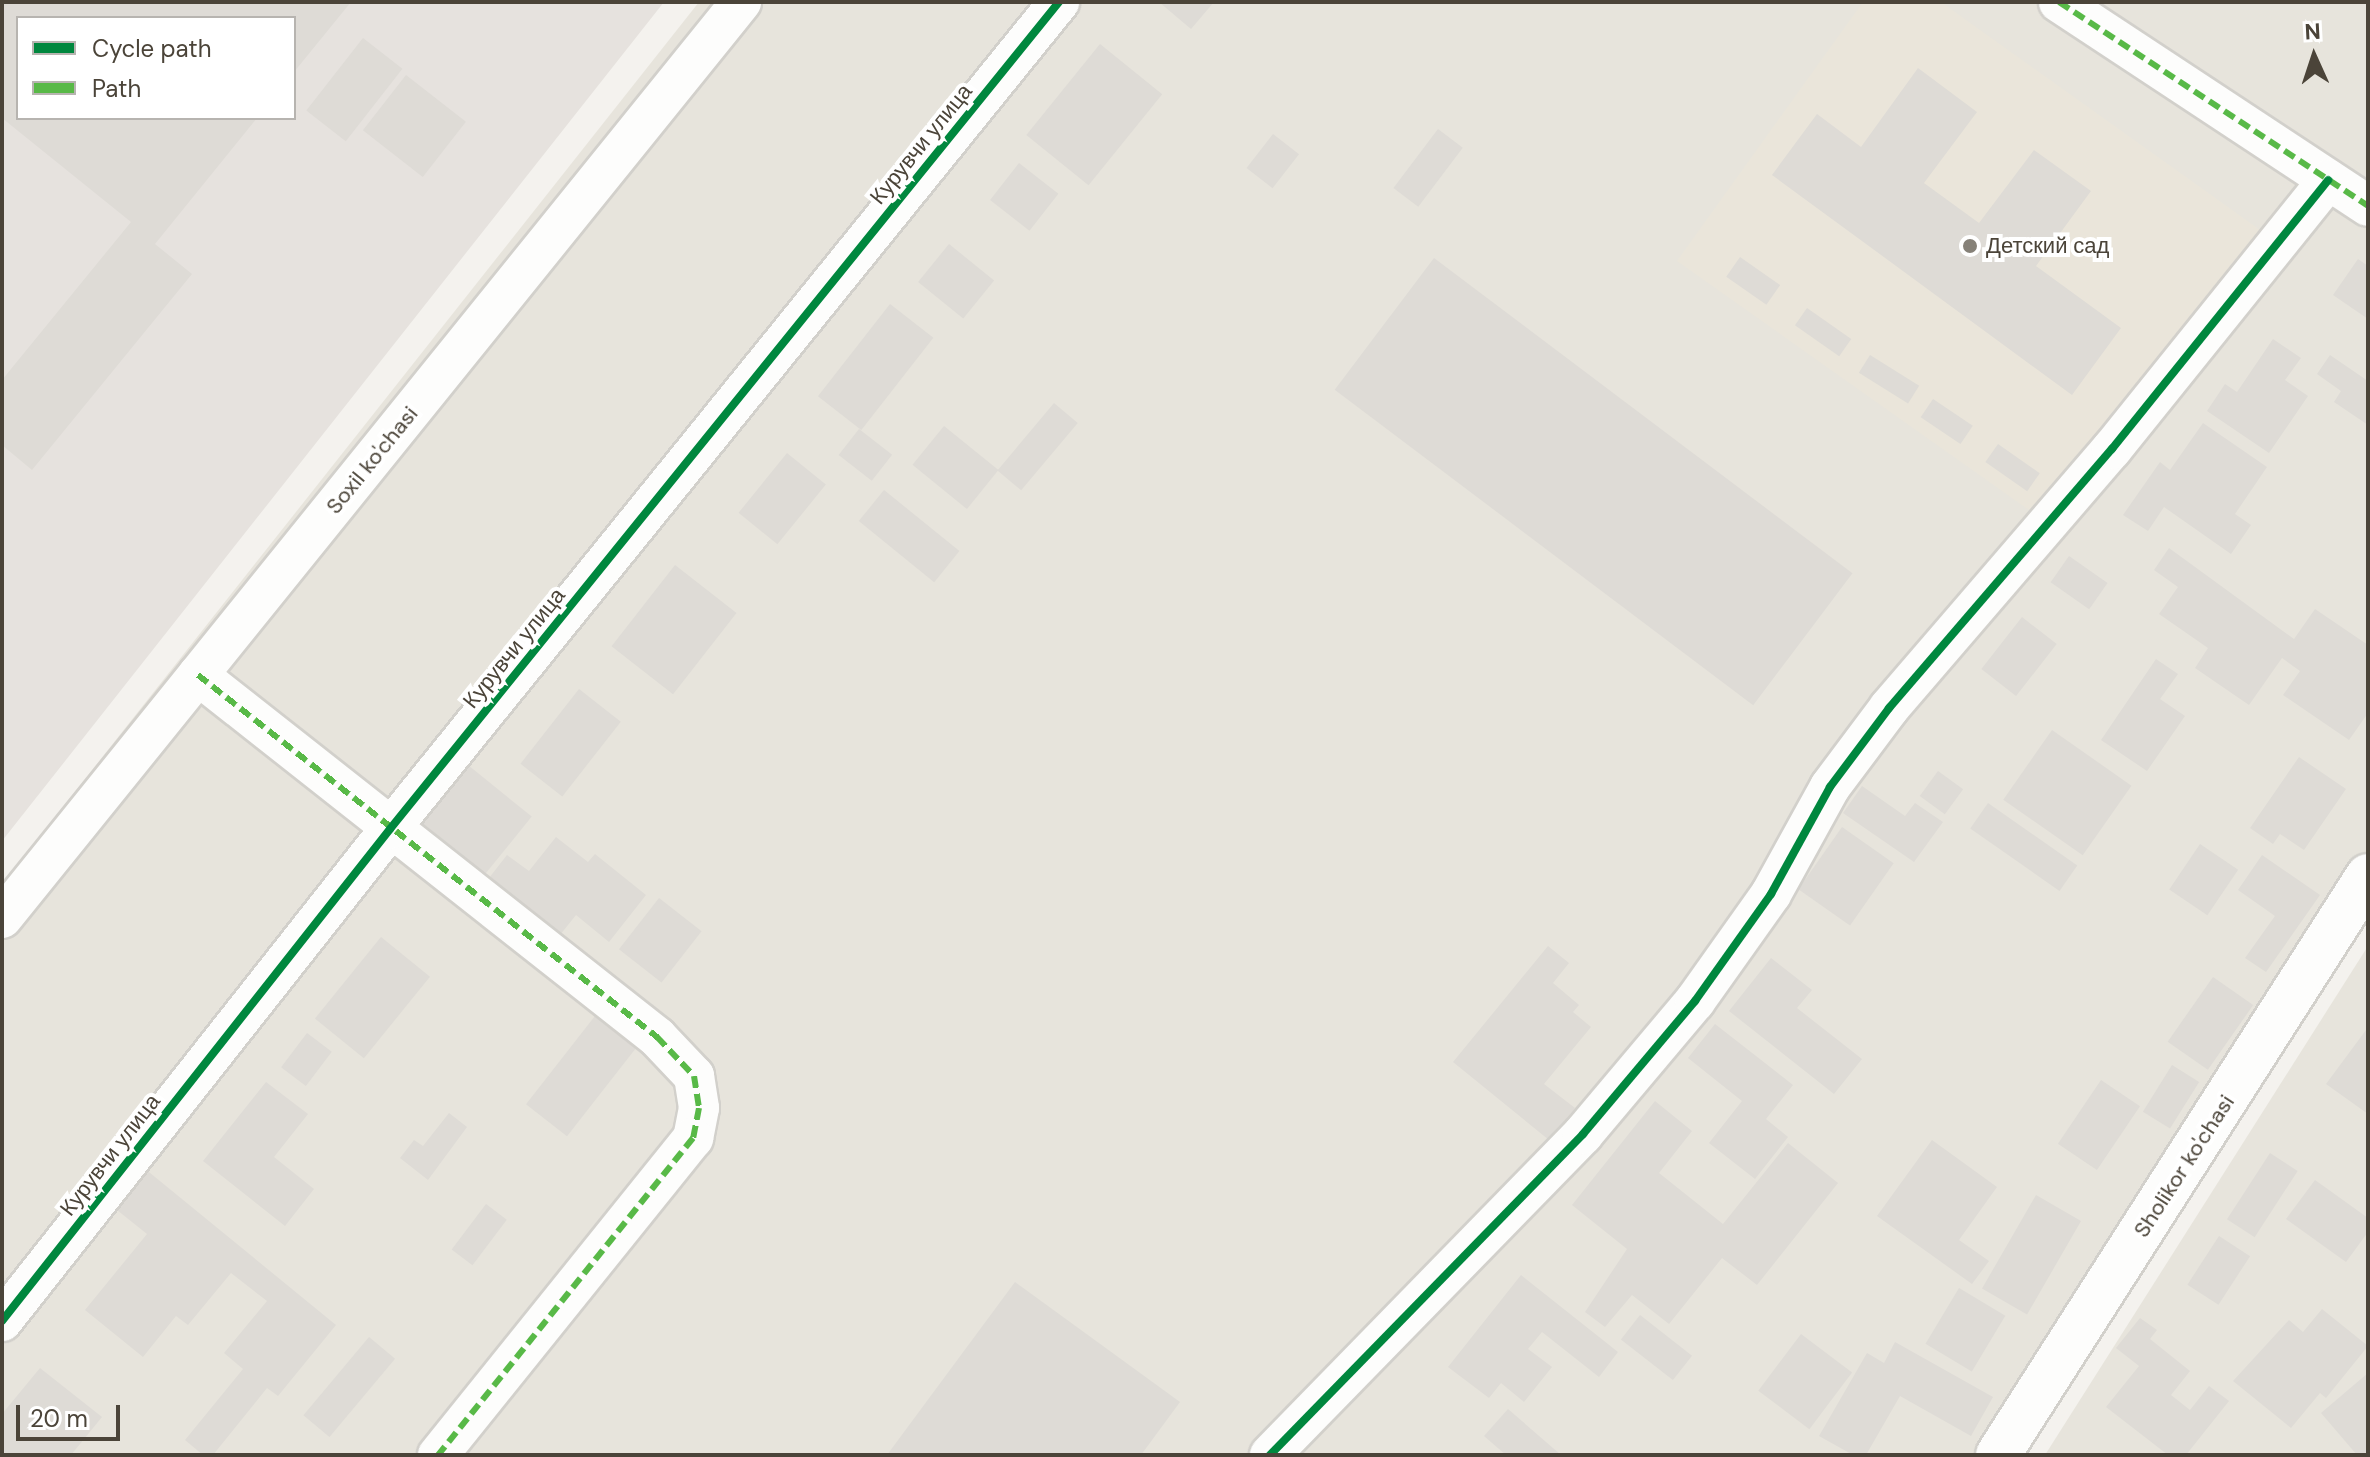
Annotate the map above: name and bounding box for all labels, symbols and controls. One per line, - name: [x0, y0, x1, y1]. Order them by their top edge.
- legend: [16, 16, 296, 120]
- north arrow: [2274, 16, 2354, 96]
- text: N: [2304, 17, 2321, 46]
- text: Cycle path: [92, 33, 211, 64]
- text: Path: [92, 73, 141, 104]
- street label: Курувчи улица: [864, 78, 978, 210]
- place label: Детский сад: [1986, 233, 2109, 259]
- marker: Детский сад: [1961, 237, 1979, 255]
- street label: Soxil ko'chasi: [321, 401, 423, 519]
- street label: Курувчи улица: [457, 582, 571, 714]
- street label: Курувчи улица: [54, 1089, 166, 1221]
- street label: Sholikor ko'chasi: [2128, 1090, 2240, 1242]
- scale bar: [20, 1389, 124, 1439]
- text: 20 m: [30, 1403, 88, 1434]

